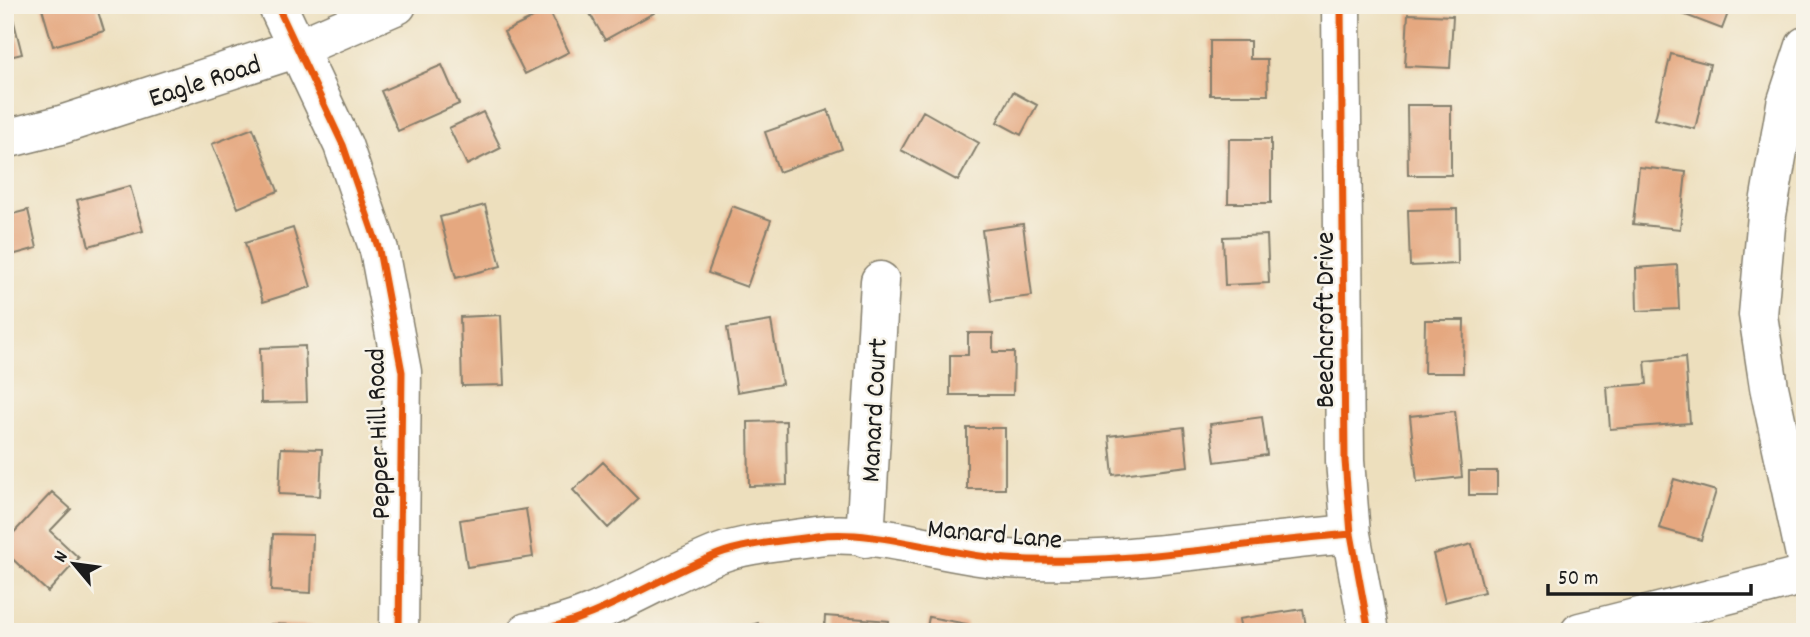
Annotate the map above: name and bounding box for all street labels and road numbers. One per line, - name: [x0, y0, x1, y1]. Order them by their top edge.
- street label: Eagle Road: [144, 47, 267, 121]
- street label: Beechcroft Drive: [1308, 232, 1348, 408]
- street label: Manard Court: [853, 337, 901, 484]
- street label: Pepper Hill Road: [358, 347, 404, 520]
- street label: Manard Lane: [925, 511, 1064, 563]

